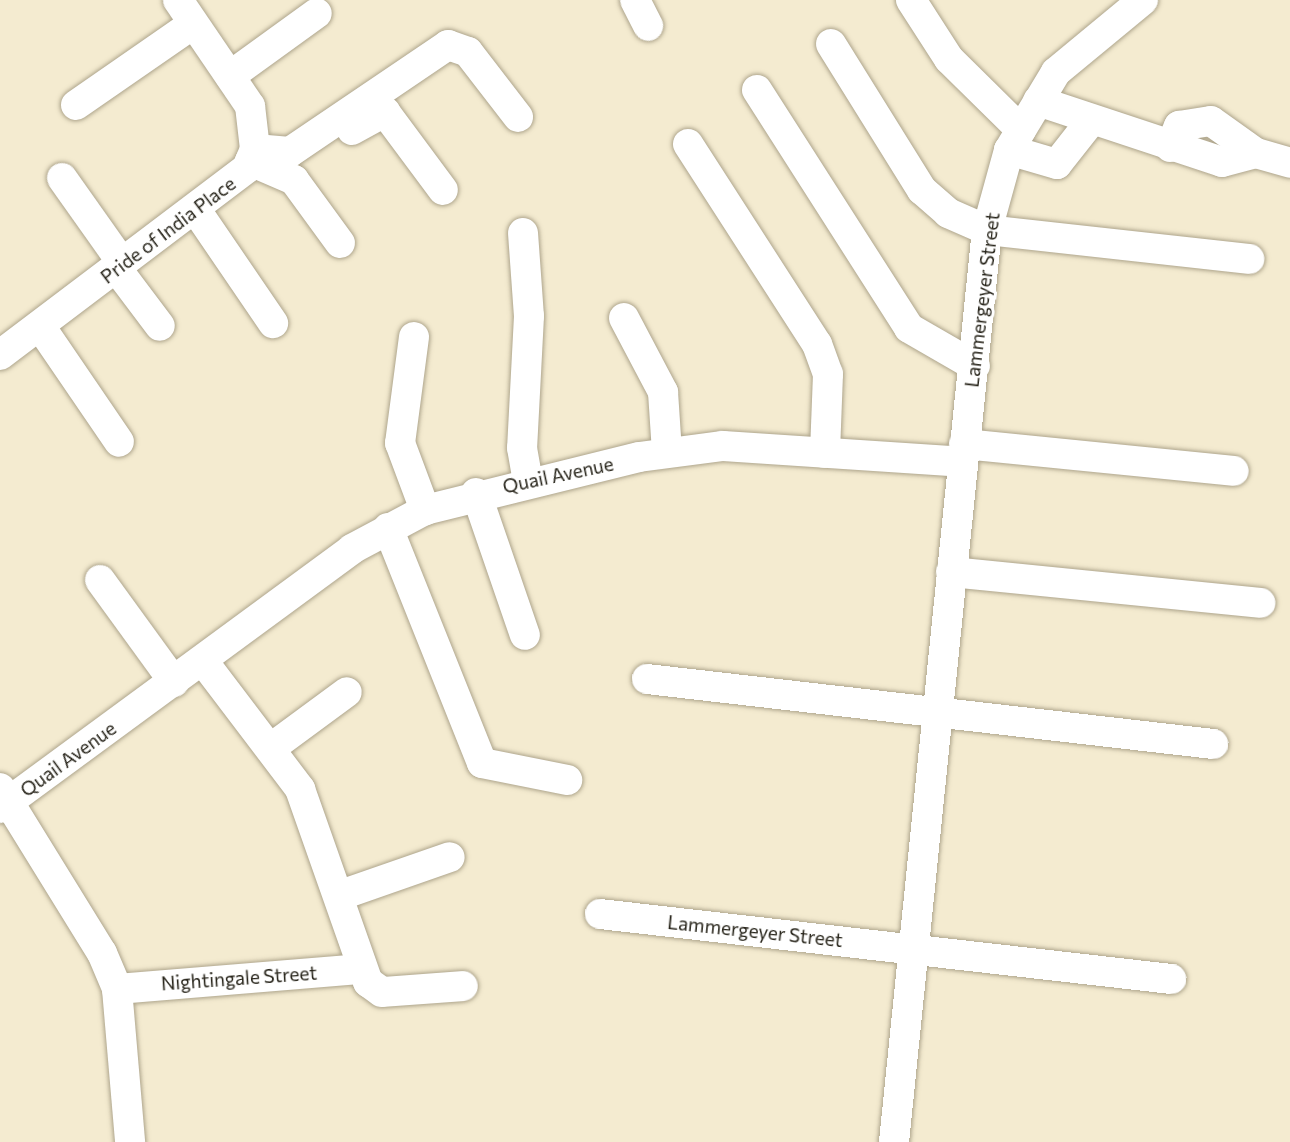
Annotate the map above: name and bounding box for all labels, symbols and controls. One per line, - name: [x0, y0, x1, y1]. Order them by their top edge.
- street label: Pride of India Place: [96, 172, 240, 288]
- street label: Lammergeyer Street: [960, 211, 1004, 389]
- street label: Quail Avenue: [500, 452, 616, 498]
- street label: Quail Avenue: [16, 717, 120, 801]
- street label: Lammergeyer Street: [666, 910, 844, 952]
- street label: Nightingale Street: [160, 961, 318, 995]

